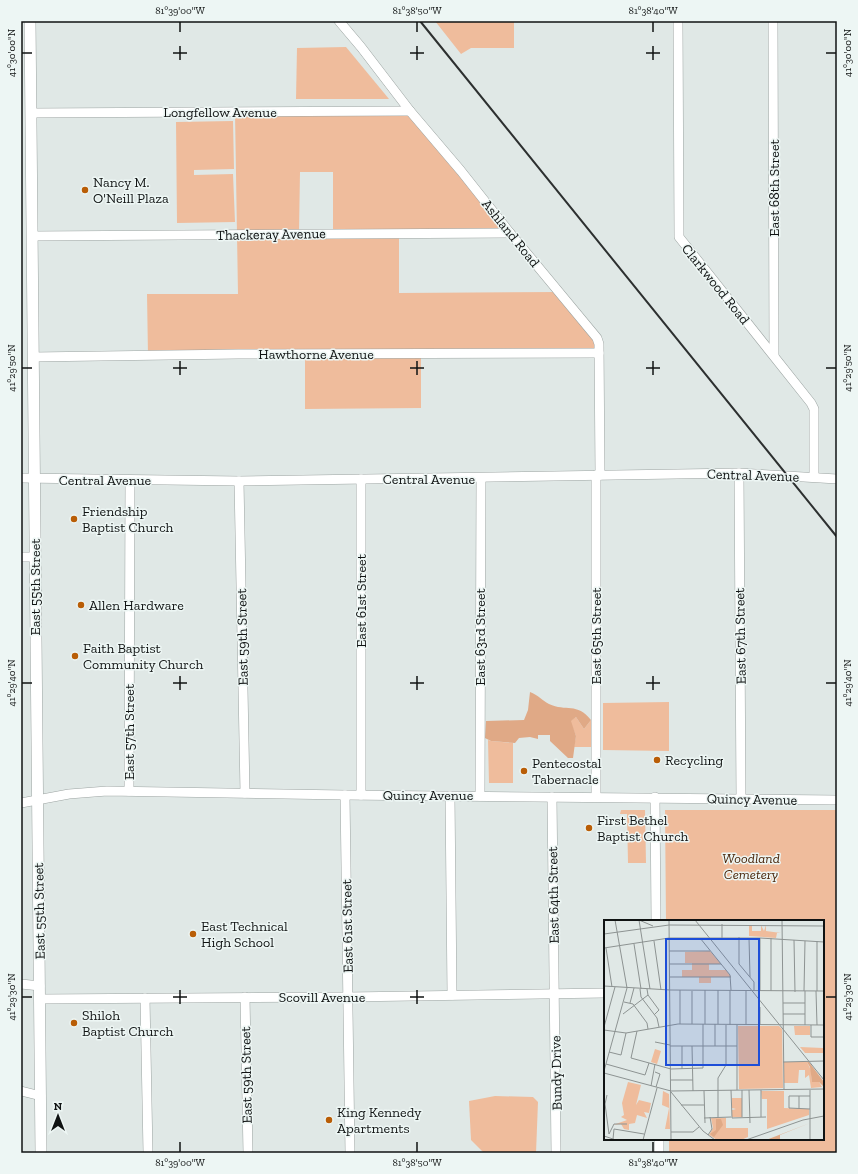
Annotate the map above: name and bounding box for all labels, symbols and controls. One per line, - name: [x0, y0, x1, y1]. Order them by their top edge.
- text: 81°39'00"W: [155, 5, 205, 17]
- text: 81°38'50"W: [392, 5, 442, 17]
- text: 81°38'40"W: [629, 5, 678, 17]
- text: 41°30'00"N: [6, 28, 18, 77]
- text: 41°30'00"N: [842, 28, 854, 77]
- street label: Longfellow Avenue: [163, 104, 277, 121]
- street label: East 68th Street: [766, 138, 783, 237]
- place label: Nancy M. O'Neill Plaza: [93, 174, 169, 207]
- marker: Nancy M. O'Neill Plaza: [80, 185, 90, 195]
- street label: Ashland Road: [478, 196, 543, 271]
- street label: Thackeray Avenue: [216, 225, 326, 244]
- street label: Clarkwood Road: [678, 241, 753, 328]
- text: 41°29'50"N: [6, 344, 18, 392]
- text: 41°29'50"N: [842, 344, 854, 392]
- street label: Hawthorne Avenue: [258, 346, 374, 363]
- street label: Central Avenue: [707, 465, 800, 486]
- street label: Central Avenue: [383, 471, 476, 488]
- street label: Central Avenue: [59, 472, 152, 489]
- place label: Friendship Baptist Church: [82, 503, 174, 536]
- marker: Friendship Baptist Church: [69, 514, 79, 524]
- street label: East 55th Street: [27, 538, 44, 635]
- street label: East 61st Street: [353, 553, 370, 648]
- street label: East 63rd Street: [472, 587, 489, 686]
- street label: East 65th Street: [588, 587, 605, 685]
- street label: East 67th Street: [731, 587, 750, 684]
- street label: East 59th Street: [233, 588, 252, 686]
- place label: Allen Hardware: [89, 597, 184, 614]
- marker: Allen Hardware: [76, 600, 86, 610]
- place label: Faith Baptist Community Church: [83, 640, 203, 673]
- marker: Faith Baptist Community Church: [70, 651, 80, 661]
- text: 41°29'40"N: [6, 659, 18, 707]
- text: 41°29'40"N: [842, 659, 854, 707]
- street label: East 57th Street: [121, 683, 138, 780]
- place label: Recycling: [665, 752, 724, 769]
- place label: Pentecostal Tabernacle: [532, 755, 602, 788]
- marker: Recycling: [652, 755, 662, 765]
- marker: Pentecostal Tabernacle: [519, 766, 529, 776]
- street label: Quincy Avenue: [383, 787, 474, 804]
- street label: Quincy Avenue: [707, 790, 798, 809]
- place label: First Bethel Baptist Church: [597, 812, 689, 845]
- marker: First Bethel Baptist Church: [584, 823, 594, 833]
- street label: East 64th Street: [544, 845, 563, 944]
- park label: Woodland Cemetery: [722, 850, 780, 883]
- street label: East 55th Street: [30, 862, 49, 960]
- street label: East 61st Street: [338, 878, 357, 973]
- place label: East Technical High School: [201, 918, 288, 951]
- inset map: [604, 920, 824, 1140]
- marker: East Technical High School: [188, 929, 198, 939]
- text: 41°29'30"N: [6, 973, 18, 1021]
- text: 41°29'30"N: [842, 973, 854, 1021]
- street label: Scovill Avenue: [279, 989, 366, 1006]
- place label: Shiloh Baptist Church: [82, 1007, 174, 1040]
- marker: Shiloh Baptist Church: [69, 1018, 79, 1028]
- street label: East 59th Street: [237, 1026, 256, 1124]
- street label: Bundy Drive: [547, 1035, 566, 1111]
- north arrow: [38, 1096, 78, 1136]
- text: N: [54, 1100, 63, 1113]
- place label: King Kennedy Apartments: [337, 1104, 422, 1137]
- marker: King Kennedy Apartments: [324, 1115, 334, 1125]
- text: 81°39'00"W: [155, 1157, 205, 1169]
- text: 81°38'50"W: [392, 1157, 442, 1169]
- text: 81°38'40"W: [629, 1157, 678, 1169]

